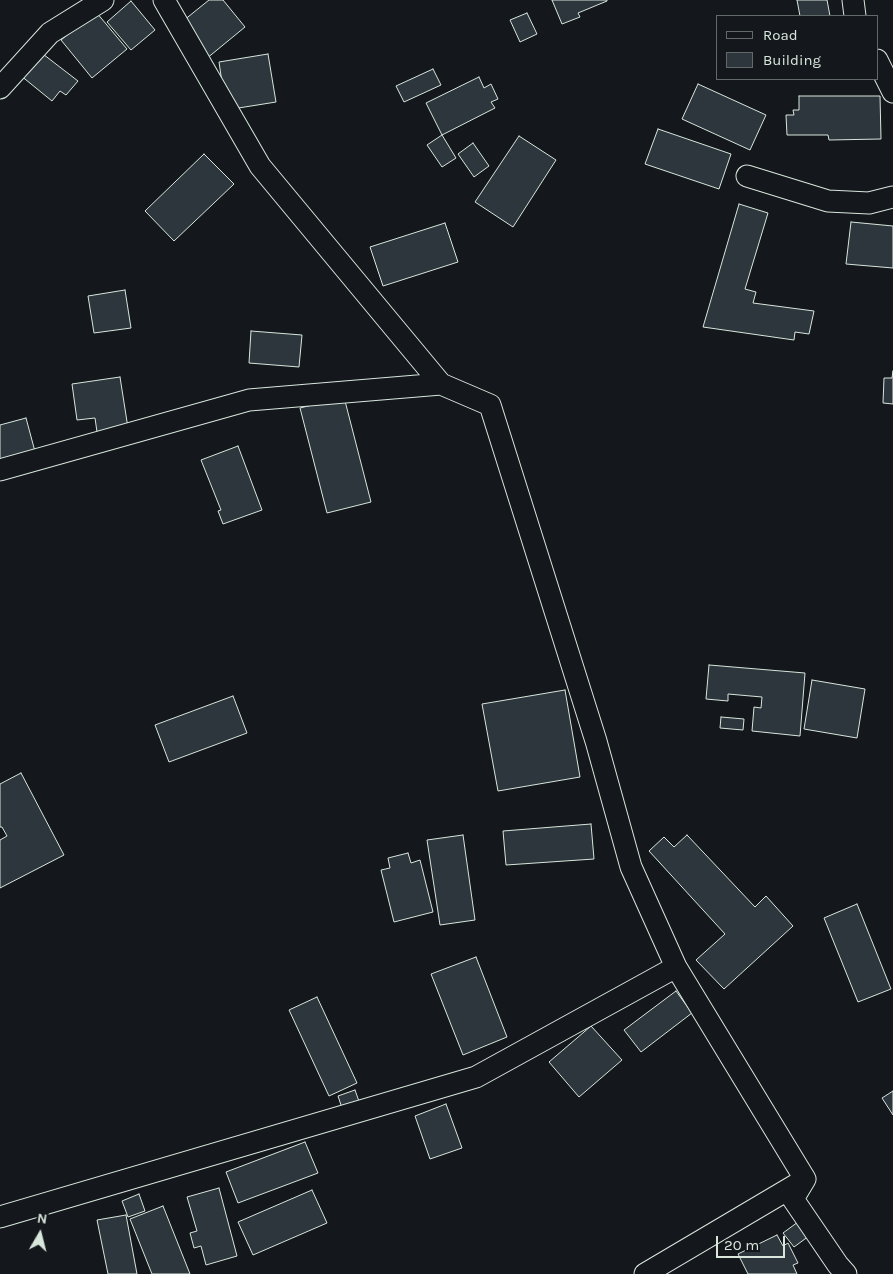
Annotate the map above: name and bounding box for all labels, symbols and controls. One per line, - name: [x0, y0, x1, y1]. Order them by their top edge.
- legend: [716, 15, 878, 80]
- text: Road: [763, 26, 798, 44]
- text: Building: [763, 51, 821, 69]
- north arrow: [15, 1209, 65, 1259]
- text: N: [36, 1210, 48, 1228]
- scale bar: [718, 1226, 787, 1258]
- text: 20 m: [724, 1236, 759, 1254]

